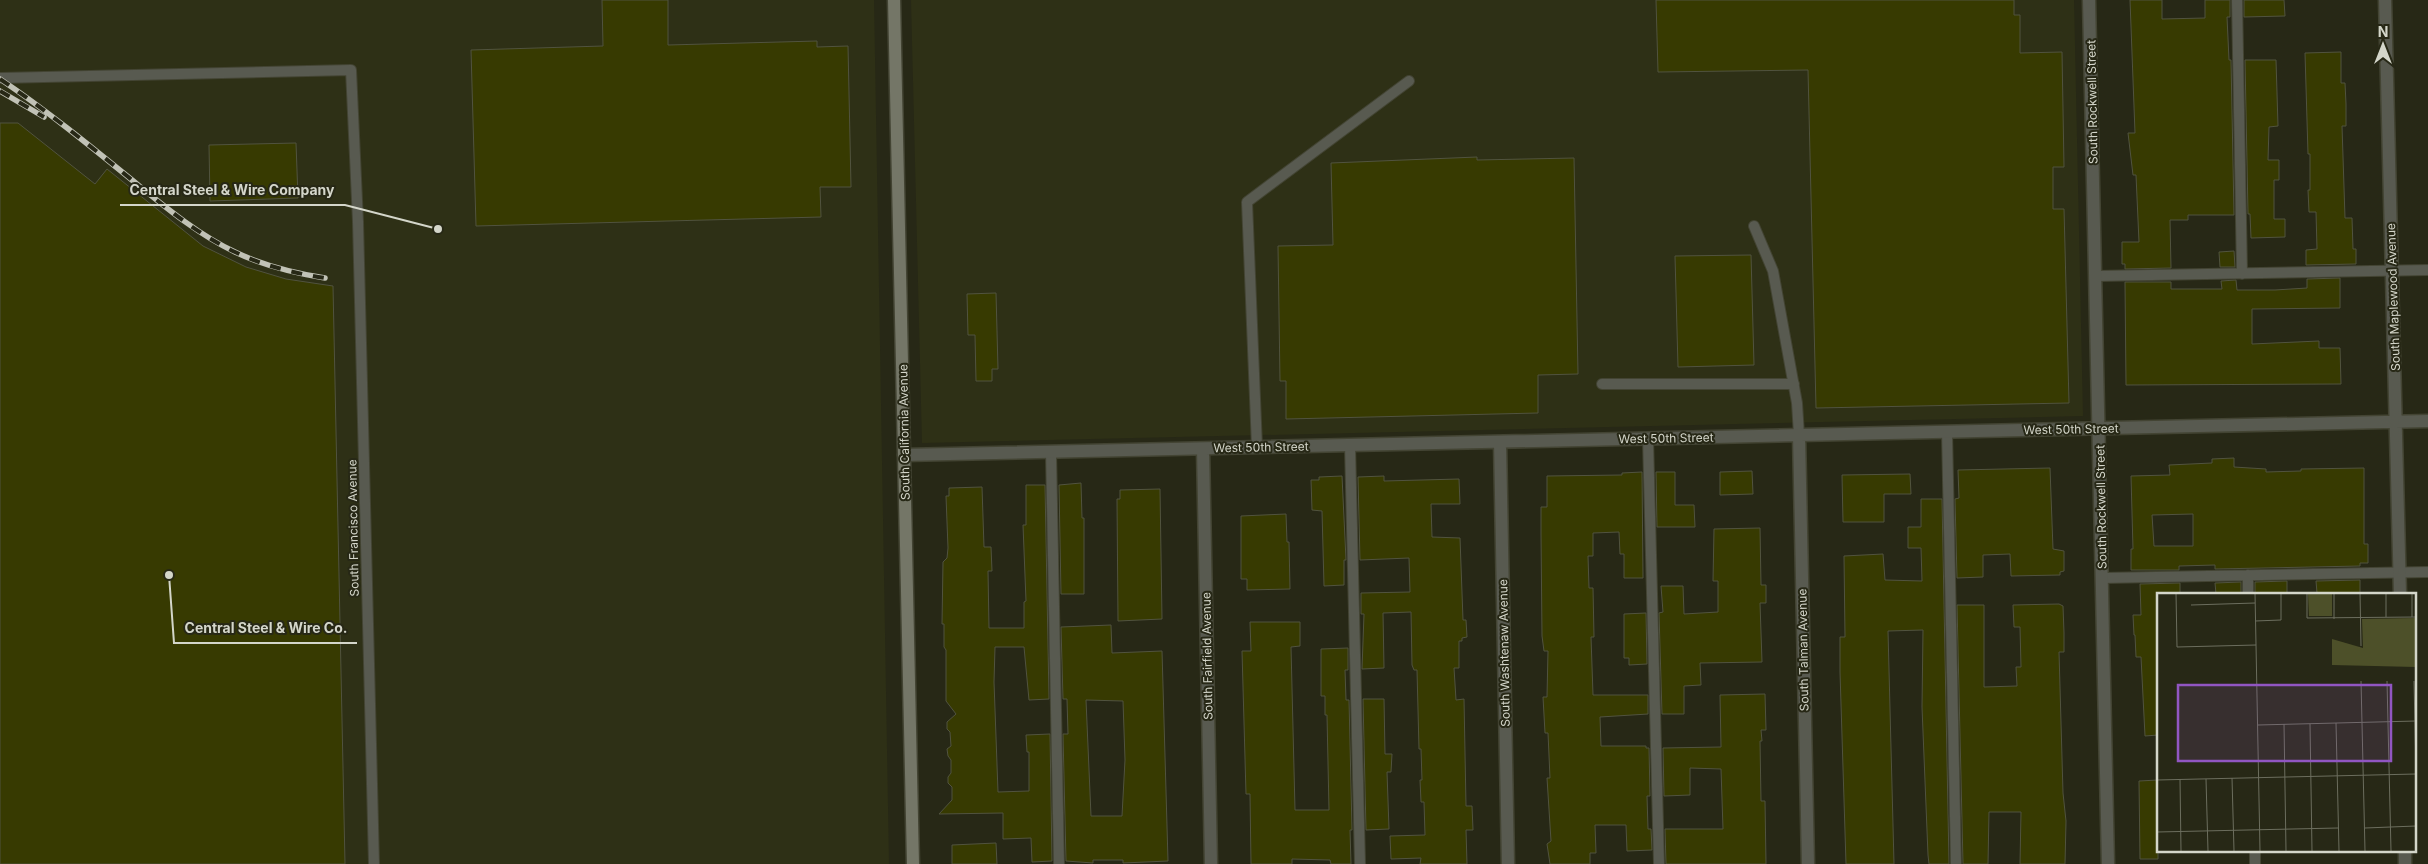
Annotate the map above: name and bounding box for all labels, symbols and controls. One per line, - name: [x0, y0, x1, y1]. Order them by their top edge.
- north arrow: [2358, 20, 2408, 70]
- text: N: [2378, 23, 2388, 40]
- street label: South Rockwell Street: [2083, 40, 2101, 164]
- callout: Central Steel & Wire Company: [120, 176, 345, 205]
- text: Central Steel & Wire Company: [129, 181, 335, 198]
- street label: South Maplewood Avenue: [2383, 223, 2403, 371]
- street label: South California Avenue: [895, 364, 913, 500]
- street label: West 50th Street: [2023, 421, 2119, 437]
- street label: West 50th Street: [1618, 430, 1714, 446]
- street label: West 50th Street: [1213, 439, 1309, 455]
- street label: South Rockwell Street: [2092, 445, 2110, 569]
- street label: South Francisco Avenue: [344, 459, 362, 597]
- street label: South Washtenaw Avenue: [1495, 579, 1513, 727]
- street label: South Talman Avenue: [1794, 588, 1812, 712]
- street label: South Fairfield Avenue: [1198, 592, 1216, 720]
- inset map: [2157, 593, 2416, 852]
- callout: Central Steel & Wire Co.: [174, 614, 357, 643]
- text: Central Steel & Wire Co.: [185, 619, 347, 636]

